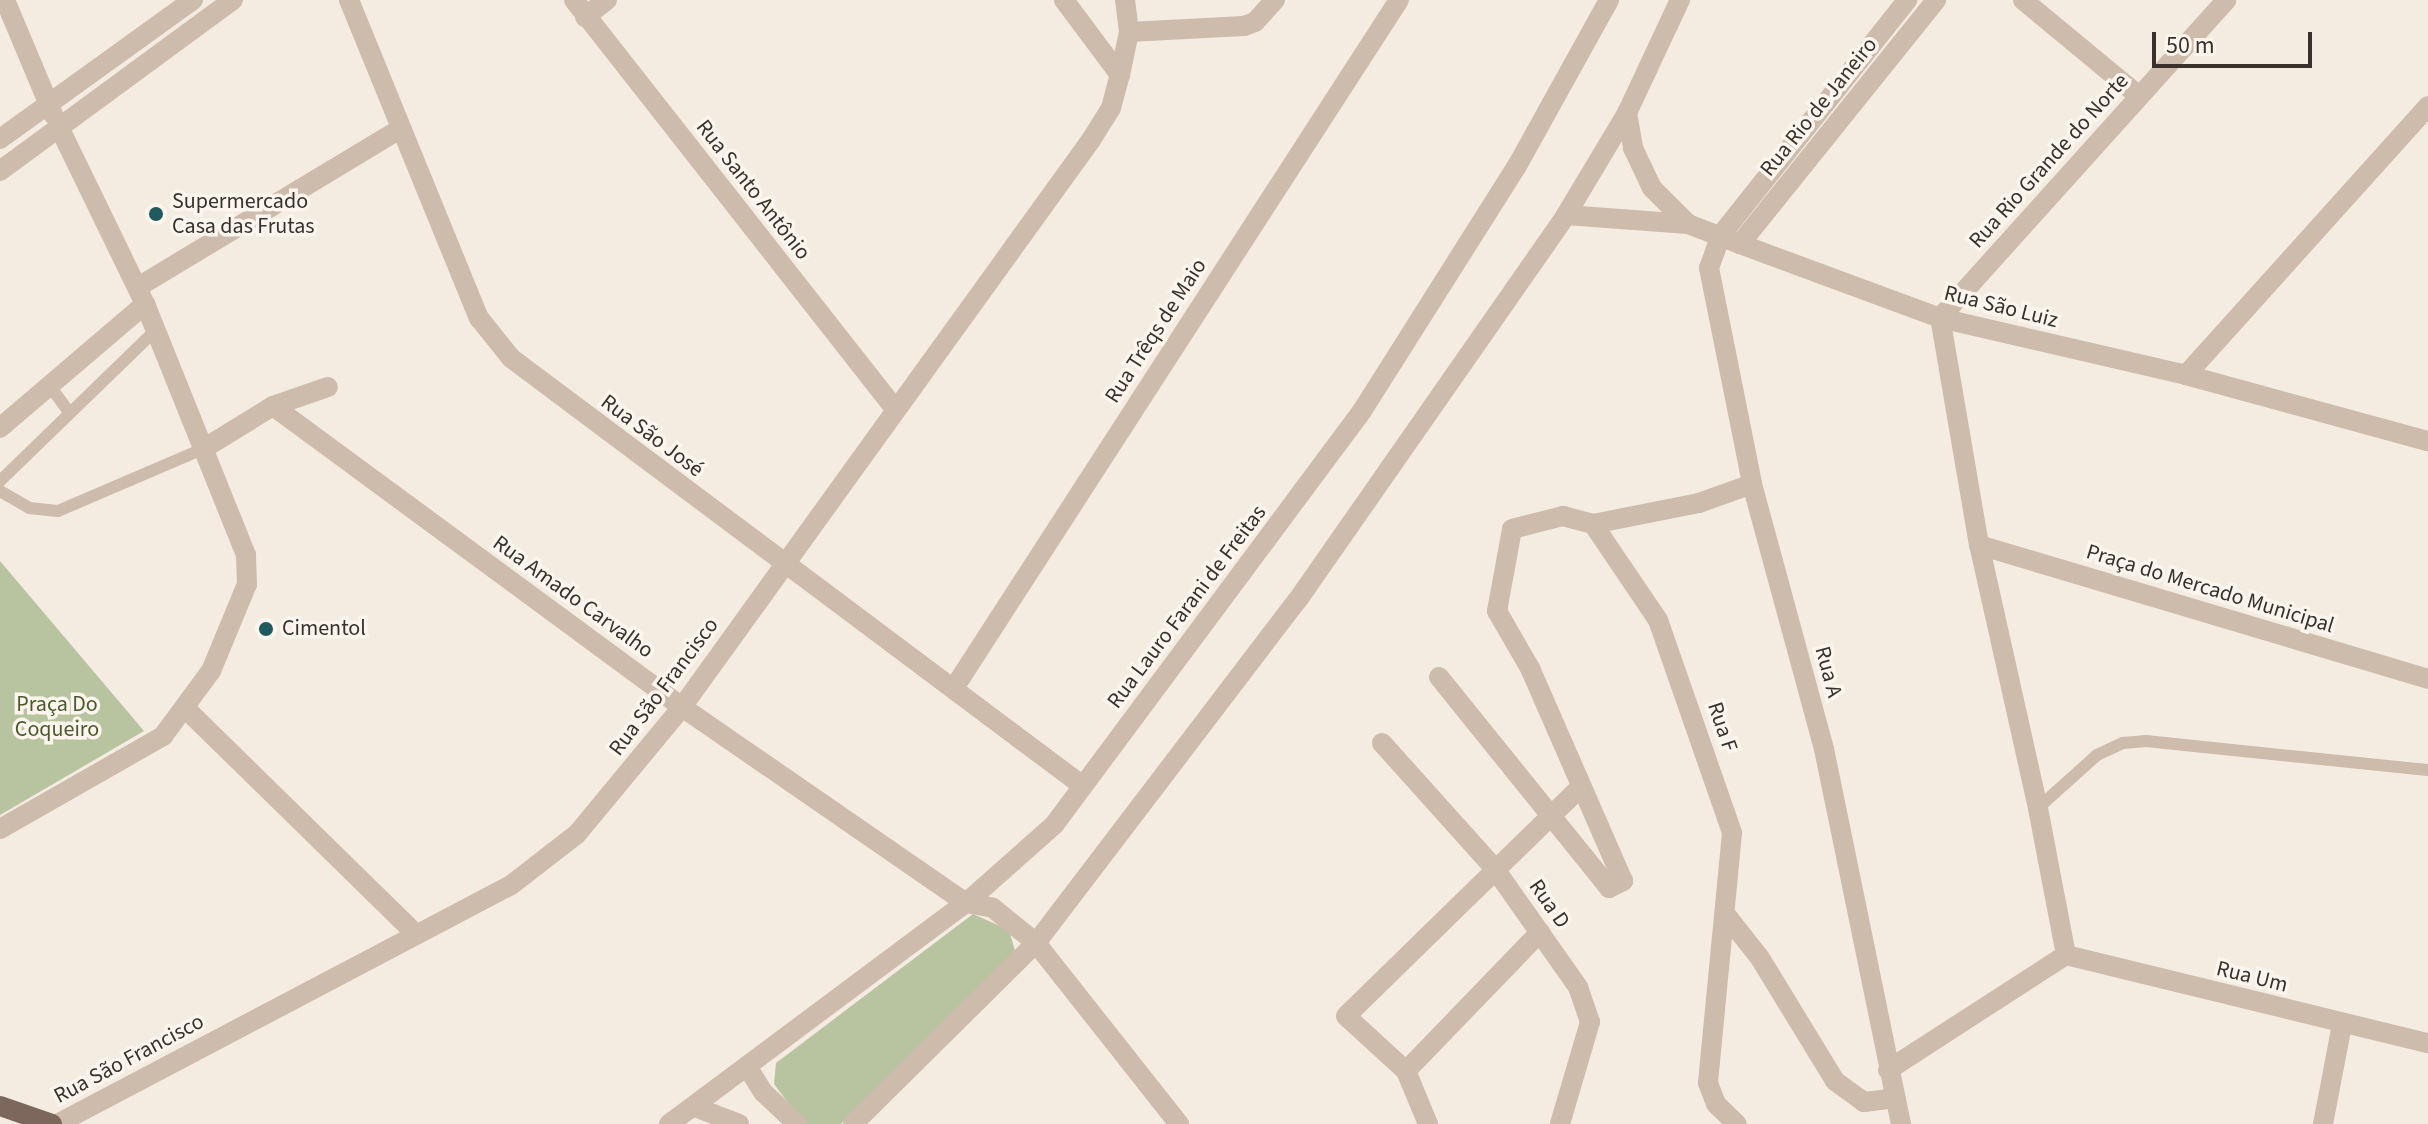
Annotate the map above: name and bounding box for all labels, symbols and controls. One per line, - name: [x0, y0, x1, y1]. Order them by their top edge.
- scale bar: [2156, 16, 2316, 66]
- text: 50 m: [2166, 28, 2215, 63]
- street label: Rua Rio de Janeiro: [1755, 32, 1883, 182]
- street label: Rua Rio Grande do Norte: [1964, 68, 2134, 254]
- street label: Rua Santo Antônio: [690, 115, 816, 265]
- place label: Supermercado Casa das Frutas: [172, 188, 315, 240]
- marker: Supermercado Casa das Frutas: [147, 205, 165, 223]
- street label: Rua Trêqs de Maio: [1099, 254, 1213, 408]
- street label: Rua São Luiz: [1941, 280, 2061, 334]
- street label: Rua São José: [595, 389, 709, 483]
- street label: Rua Lauro Farani de Freitas: [1102, 500, 1272, 714]
- street label: Rua Amado Carvalho: [488, 530, 658, 664]
- street label: Praça do Mercado Municipal: [2083, 539, 2337, 639]
- street label: Rua São Francisco: [604, 613, 724, 761]
- place label: Cimentol: [282, 616, 366, 642]
- marker: Cimentol: [257, 620, 275, 638]
- street label: Rua A: [1809, 644, 1847, 700]
- park label: Praça Do Coqueiro: [15, 691, 99, 742]
- street label: Rua F: [1701, 699, 1743, 755]
- street label: Rua D: [1523, 875, 1575, 933]
- street label: Rua Um: [2214, 955, 2290, 999]
- street label: Rua São Francisco: [50, 1008, 208, 1110]

